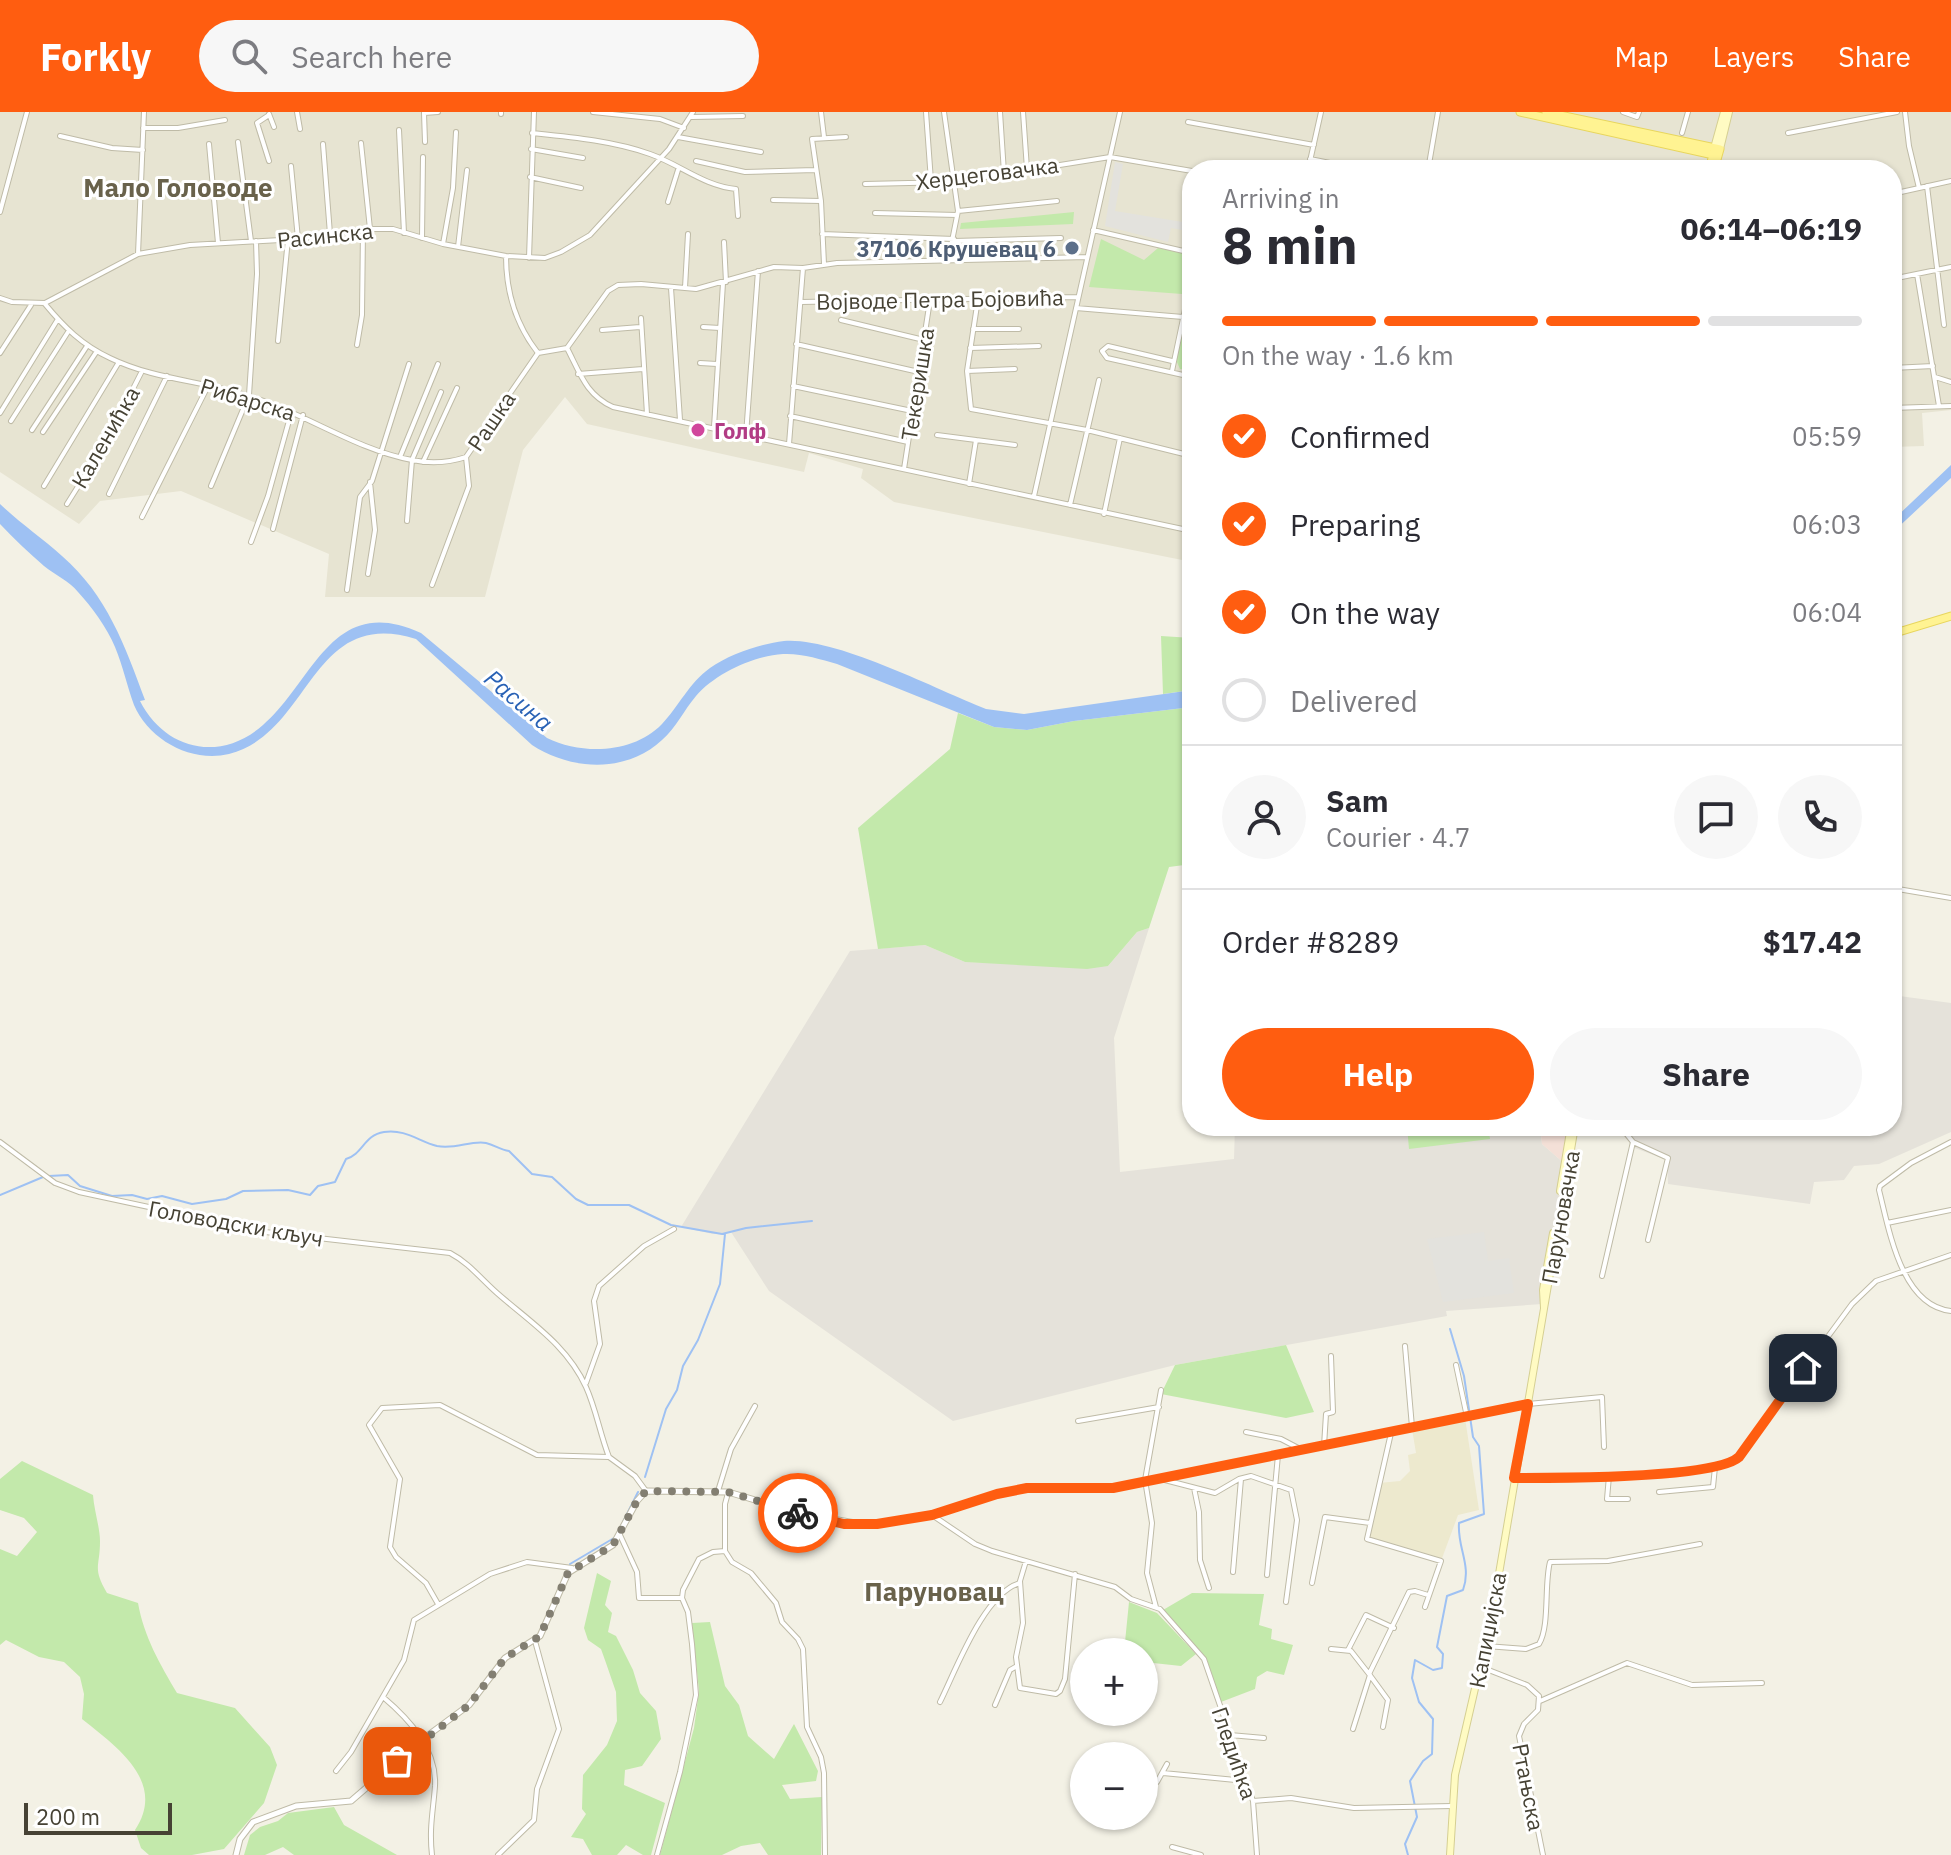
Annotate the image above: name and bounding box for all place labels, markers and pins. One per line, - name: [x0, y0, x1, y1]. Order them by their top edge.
- place label: 37106 Крушевац 6: [857, 234, 1056, 263]
- marker: 37106 Крушевац 6: [1063, 239, 1081, 257]
- place label: Голф: [714, 416, 766, 445]
- marker: Голф: [689, 421, 707, 439]
- pin: [1769, 1334, 1837, 1402]
- pin: [363, 1727, 431, 1795]

